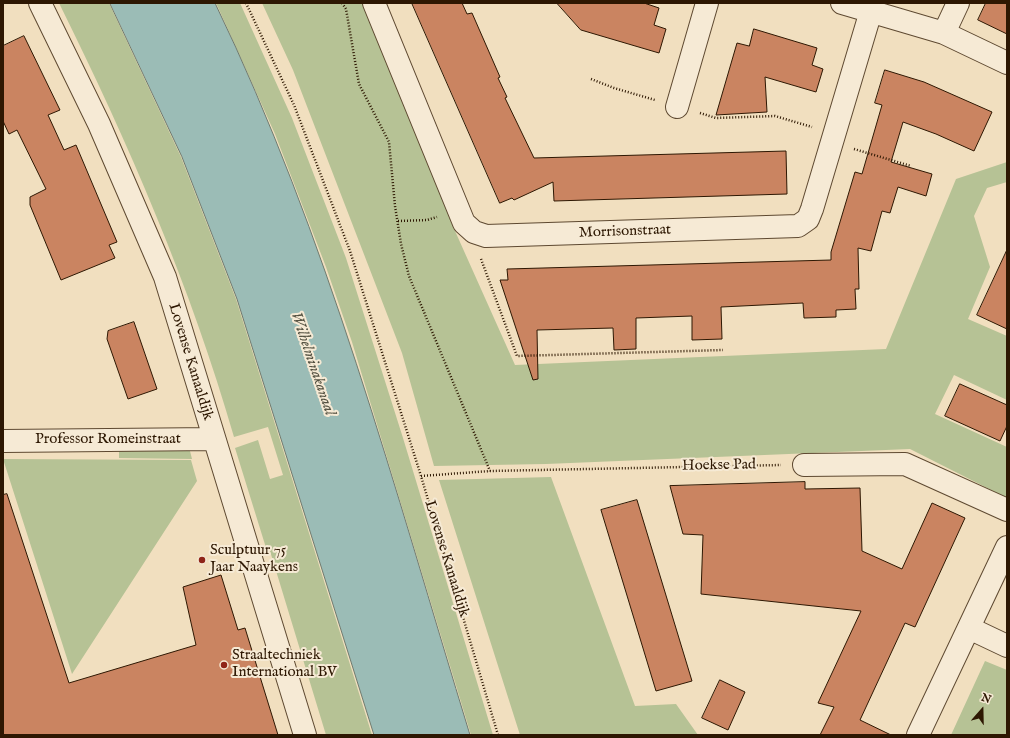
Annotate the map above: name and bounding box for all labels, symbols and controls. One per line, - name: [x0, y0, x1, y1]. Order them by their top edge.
- street label: Morrisonstraat: [579, 221, 671, 243]
- street label: Lovense Kanaaldijk: [164, 301, 216, 423]
- water label: Wilhelminakanaal: [285, 310, 339, 418]
- street label: Professor Romeinstraat: [35, 431, 181, 449]
- street label: Hoekse Pad: [682, 456, 756, 476]
- street label: Lovense Kanaaldijk: [420, 498, 472, 620]
- place label: Sculptuur 75 Jaar Naaykens: [210, 542, 298, 577]
- marker: Sculptuur 75 Jaar Naaykens: [197, 555, 207, 565]
- place label: Straaltechniek International BV: [232, 647, 337, 682]
- marker: Straaltechniek International BV: [219, 660, 229, 670]
- north arrow: [962, 690, 1002, 730]
- text: N: [979, 691, 993, 707]

